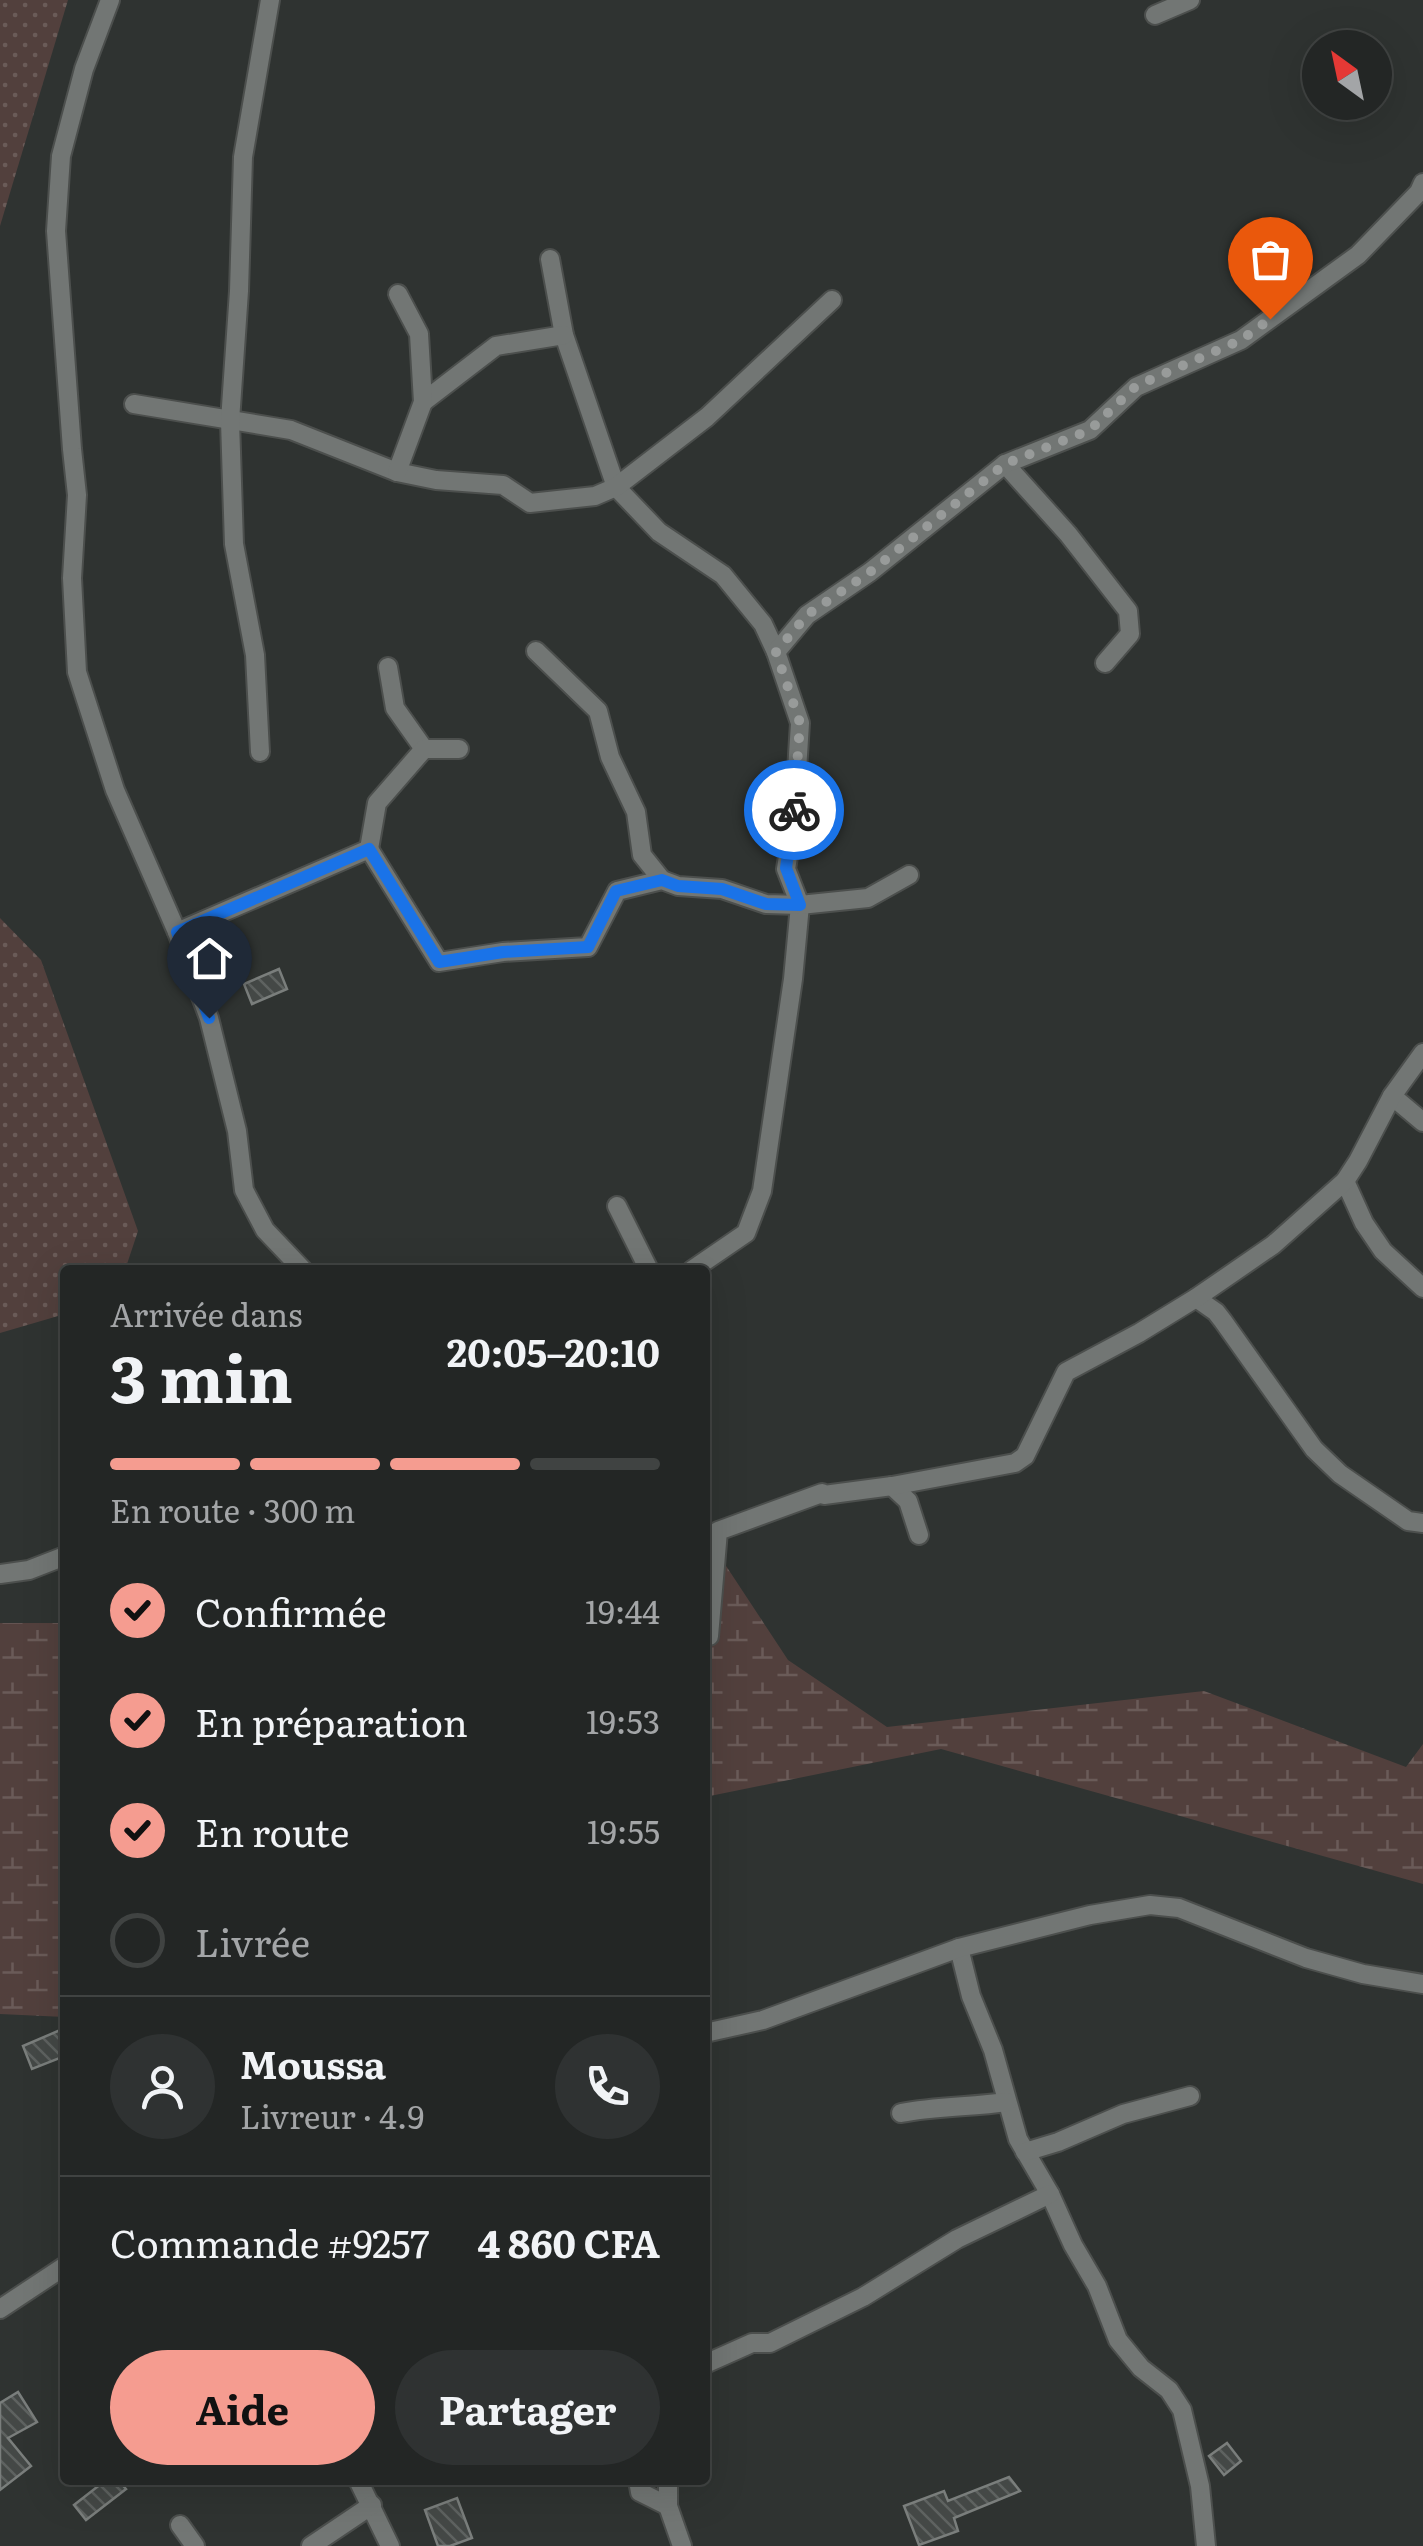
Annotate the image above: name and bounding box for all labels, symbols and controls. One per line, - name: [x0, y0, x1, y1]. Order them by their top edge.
- north arrow: [1302, 30, 1392, 120]
- map controls: [1302, 30, 1392, 120]
- pin: [1228, 217, 1313, 320]
- icon: bag: [1243, 232, 1298, 287]
- courier: [744, 760, 844, 860]
- icon: bike: [767, 783, 822, 838]
- pin: [167, 916, 252, 1019]
- icon: home: [182, 931, 237, 986]
- text: Arrivée dans: [110, 1289, 302, 1337]
- text: 20:05–20:10: [447, 1322, 660, 1379]
- text: 3 min: [110, 1326, 293, 1423]
- text: En route · 300 m: [110, 1485, 355, 1533]
- text: Confirmée: [195, 1582, 387, 1639]
- icon: check: [110, 1583, 165, 1638]
- text: 19:44: [585, 1586, 660, 1634]
- text: En préparation: [195, 1692, 468, 1749]
- icon: check: [110, 1693, 165, 1748]
- text: 19:53: [586, 1696, 660, 1744]
- text: En route: [195, 1802, 350, 1859]
- icon: check: [110, 1803, 165, 1858]
- text: 19:55: [587, 1806, 660, 1854]
- text: Livrée: [195, 1912, 310, 1969]
- button: person: [110, 2034, 215, 2139]
- text: Moussa: [240, 2034, 386, 2091]
- button: phone: [555, 2034, 660, 2139]
- text: Livreur · 4.9: [240, 2091, 424, 2139]
- text: Commande #9257: [110, 2213, 430, 2270]
- text: 4 860 CFA: [477, 2213, 660, 2270]
- button: Aide: [110, 2350, 375, 2465]
- button: Partager: [395, 2350, 660, 2465]

